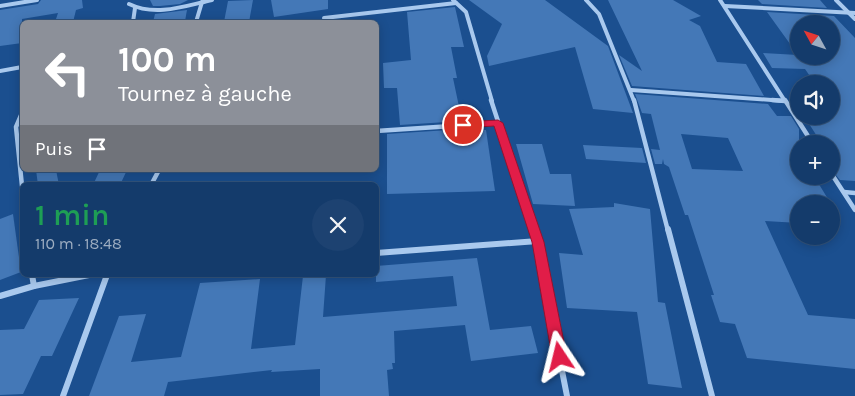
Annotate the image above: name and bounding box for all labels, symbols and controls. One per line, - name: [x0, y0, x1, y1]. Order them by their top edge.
- north arrow: [790, 15, 840, 65]
- map controls: [790, 15, 840, 245]
- text: 100 m: [118, 39, 217, 80]
- icon: left: [35, 40, 100, 105]
- button: sound: [790, 75, 840, 125]
- text: Tournez à gauche: [118, 81, 292, 107]
- pin: [442, 104, 484, 146]
- icon: arrive: [449, 111, 477, 139]
- icon: arrive: [83, 135, 111, 163]
- button: +: [790, 135, 840, 185]
- text: Puis: [35, 138, 73, 160]
- button: −: [790, 195, 840, 245]
- text: 1 min: [35, 197, 109, 233]
- button: close: [312, 199, 364, 251]
- text: 110 m · 18:48: [35, 234, 122, 253]
- position arrow: [533, 330, 585, 382]

